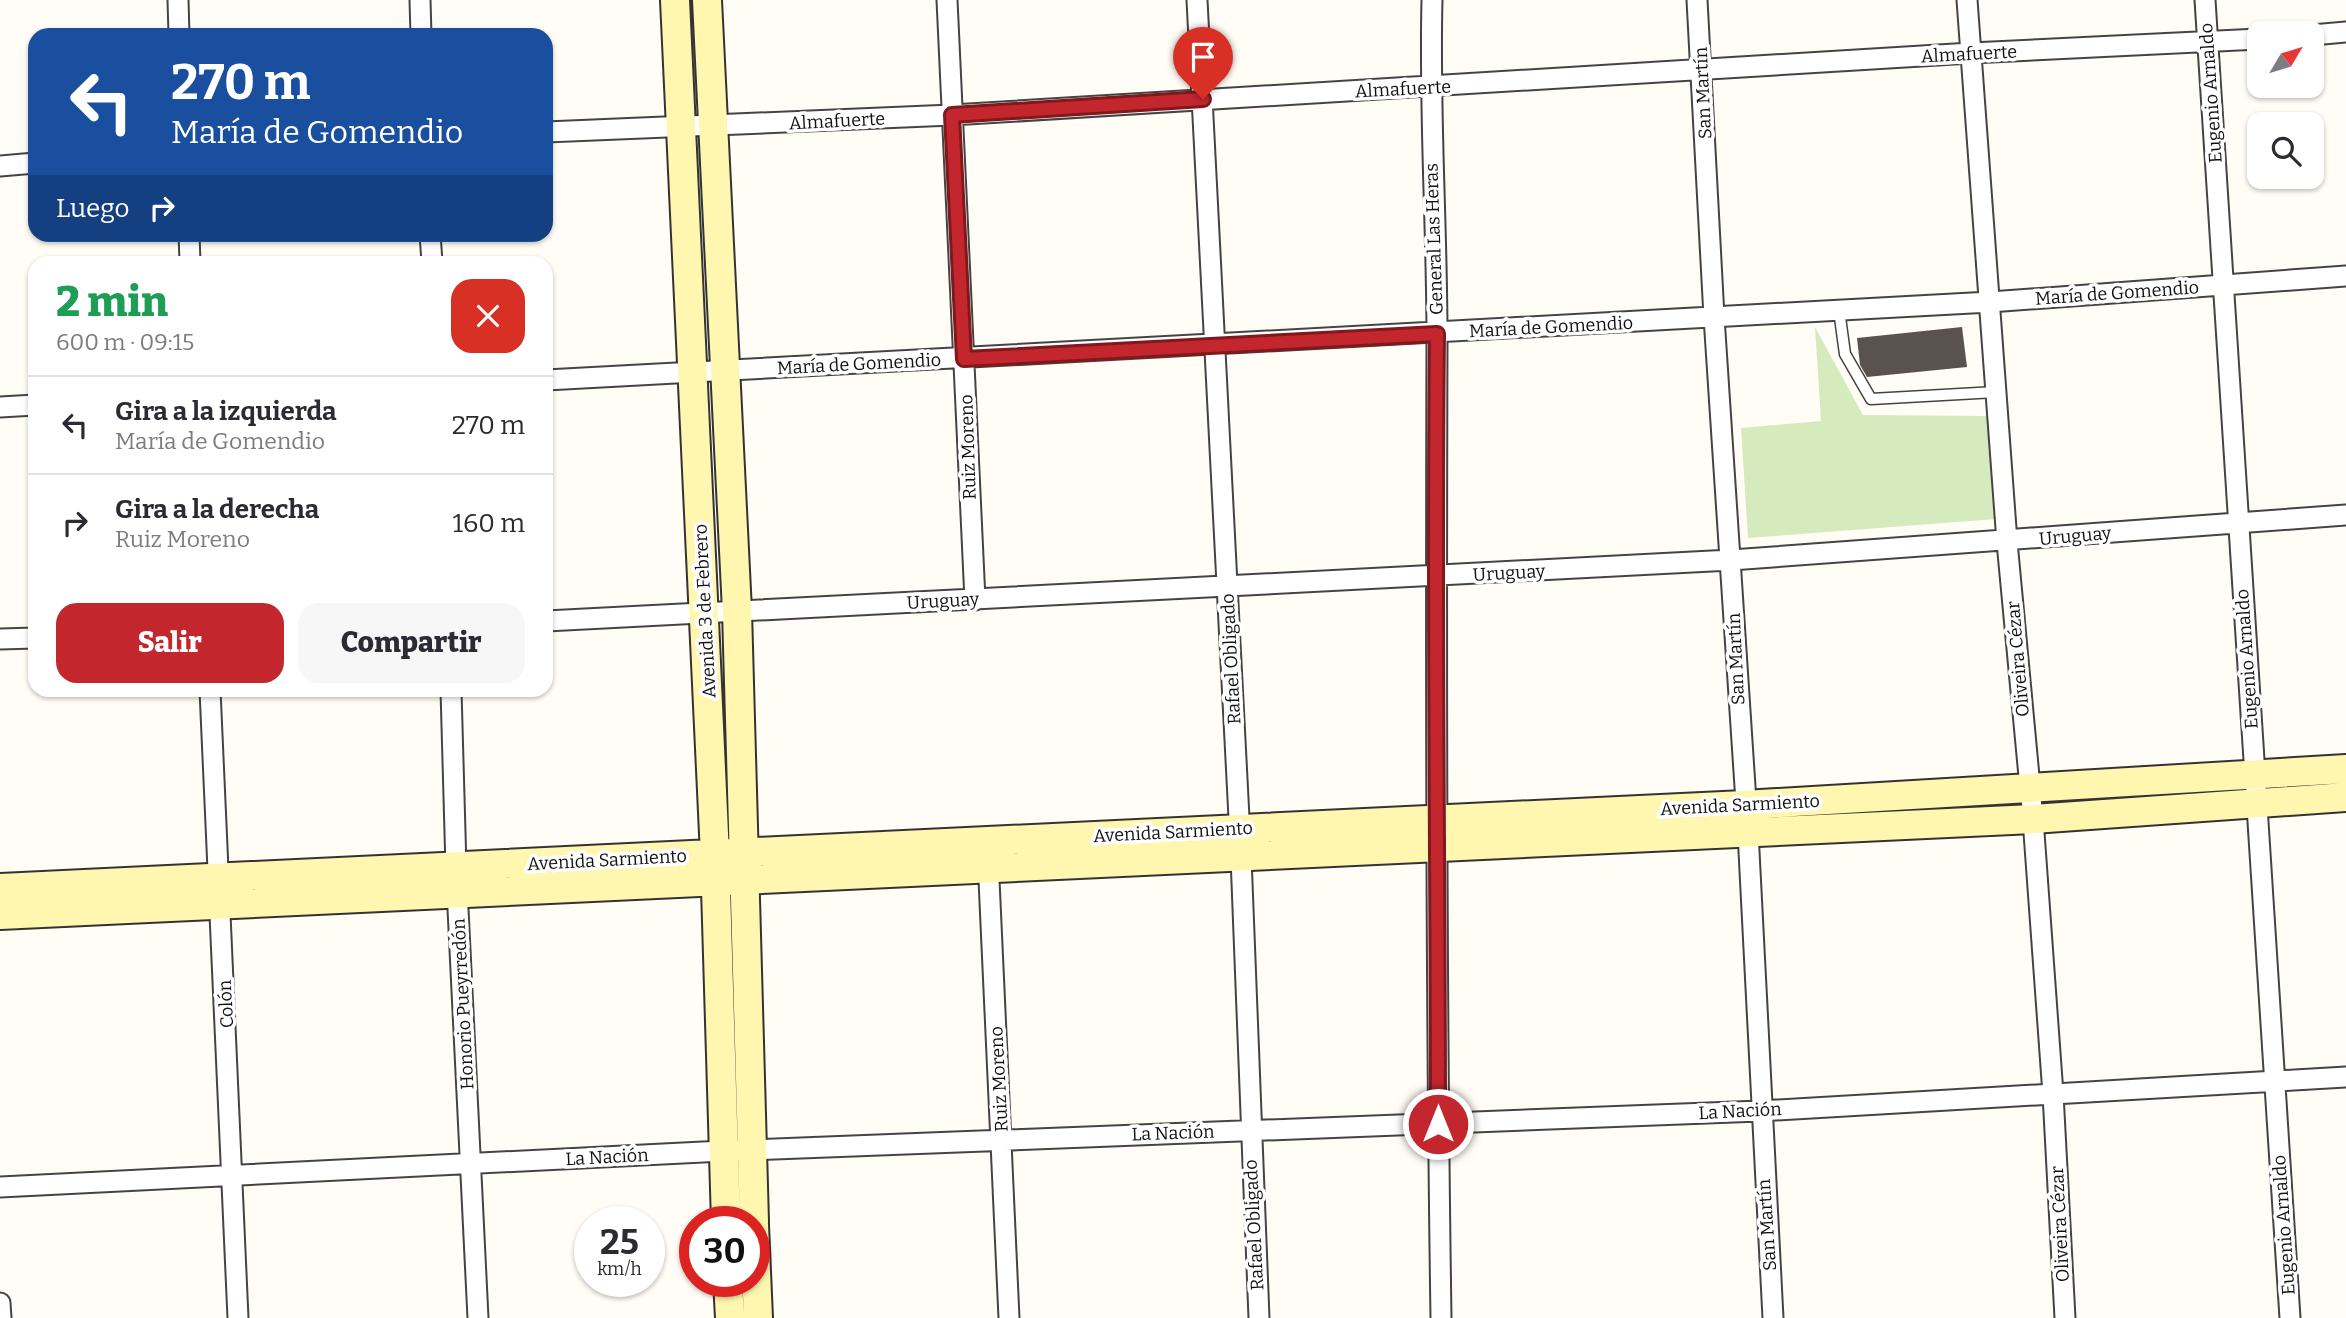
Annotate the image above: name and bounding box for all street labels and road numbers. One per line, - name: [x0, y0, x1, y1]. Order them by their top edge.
- street label: Eugenio Arnaldo: [2195, 22, 2227, 164]
- street label: Almafuerte: [1920, 40, 2018, 68]
- street label: San Martín: [1690, 46, 1716, 140]
- street label: Almafuerte: [1354, 75, 1452, 103]
- street label: Almafuerte: [788, 107, 886, 135]
- street label: General Las Heras: [1420, 163, 1448, 315]
- street label: María de Gomendio: [2034, 276, 2200, 310]
- street label: María de Gomendio: [1468, 312, 1634, 342]
- street label: María de Gomendio: [776, 349, 942, 379]
- street label: Ruiz Moreno: [955, 394, 981, 500]
- street label: Uruguay: [2038, 522, 2113, 550]
- street label: Avenida 3 de Febrero: [689, 523, 721, 699]
- street label: Uruguay: [1472, 560, 1546, 586]
- street label: Uruguay: [906, 588, 980, 614]
- street label: Eugenio Arnaldo: [2231, 588, 2263, 730]
- street label: Rafael Obligado: [1217, 593, 1245, 725]
- street label: Oliveira Cézar: [2002, 600, 2034, 718]
- street label: San Martín: [1723, 612, 1749, 706]
- street label: Avenida Sarmiento: [1660, 790, 1820, 820]
- street label: Avenida Sarmiento: [1093, 817, 1253, 847]
- street label: Avenida Sarmiento: [527, 845, 687, 875]
- street label: Honorio Pueyrredón: [448, 917, 478, 1090]
- street label: Colón: [214, 979, 238, 1029]
- street label: Ruiz Moreno: [985, 1026, 1013, 1132]
- street label: La Nación: [1698, 1098, 1783, 1124]
- street label: La Nación: [1131, 1121, 1215, 1145]
- street label: La Nación: [565, 1144, 650, 1170]
- street label: Eugenio Arnaldo: [2268, 1154, 2300, 1296]
- street label: Rafael Obligado: [1240, 1159, 1268, 1291]
- street label: Oliveira Cézar: [2046, 1165, 2074, 1283]
- street label: San Martín: [1753, 1178, 1781, 1272]

